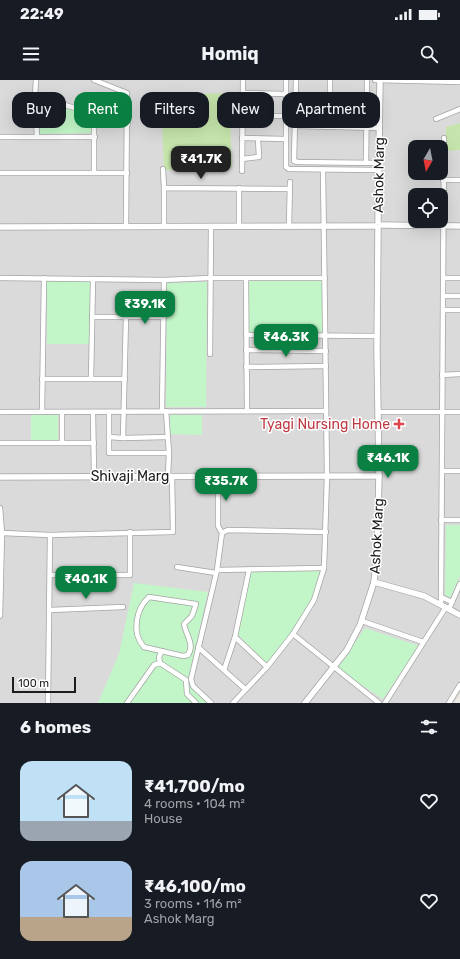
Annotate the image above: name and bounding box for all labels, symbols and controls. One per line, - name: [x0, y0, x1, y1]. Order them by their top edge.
- text: 22:49: [20, 5, 64, 23]
- icon: menu: [20, 43, 42, 65]
- text: Homiq: [201, 43, 259, 65]
- icon: search: [418, 43, 440, 65]
- chip: Buy: [12, 92, 66, 128]
- chip: Rent: [74, 92, 132, 128]
- chip: Filters: [140, 92, 209, 128]
- chip: New: [217, 92, 274, 128]
- chip: Apartment: [282, 92, 380, 128]
- street label: Ashok Marg: [370, 137, 388, 213]
- north arrow: [408, 140, 448, 180]
- map controls: [408, 140, 448, 228]
- pin: ₹41.7K: [168, 146, 234, 180]
- text: ₹41.7K: [180, 151, 222, 166]
- button: locate: [408, 188, 448, 228]
- pin: ₹39.1K: [112, 291, 178, 325]
- text: ₹39.1K: [124, 296, 166, 311]
- pin: ₹46.3K: [253, 324, 319, 358]
- text: ₹46.3K: [263, 329, 309, 344]
- place label: Tyagi Nursing Home: [260, 416, 390, 433]
- marker: Tyagi Nursing Home: [393, 418, 405, 430]
- pin: ₹46.1K: [355, 445, 421, 479]
- text: ₹46.1K: [366, 450, 410, 465]
- street label: Shivaji Marg: [91, 468, 169, 485]
- pin: ₹35.7K: [193, 468, 259, 502]
- text: ₹35.7K: [204, 473, 248, 488]
- street label: Ashok Marg: [367, 498, 387, 574]
- pin: ₹40.1K: [53, 566, 119, 600]
- text: ₹40.1K: [64, 571, 108, 586]
- scale bar: [12, 675, 76, 694]
- text: 100 m: [18, 677, 49, 690]
- icon: filters: [418, 716, 440, 738]
- text: 6 homes: [20, 717, 91, 737]
- text: ₹41,700/mo: [144, 776, 245, 796]
- icon: home: [52, 777, 100, 825]
- icon: heart: [418, 790, 440, 812]
- text: 4 rooms · 104 m²: [144, 796, 245, 811]
- text: House: [144, 811, 182, 826]
- text: ₹46,100/mo: [144, 876, 246, 896]
- icon: home: [52, 877, 100, 925]
- icon: heart: [418, 890, 440, 912]
- text: 3 rooms · 116 m²: [144, 896, 242, 911]
- text: Ashok Marg: [144, 911, 215, 926]

